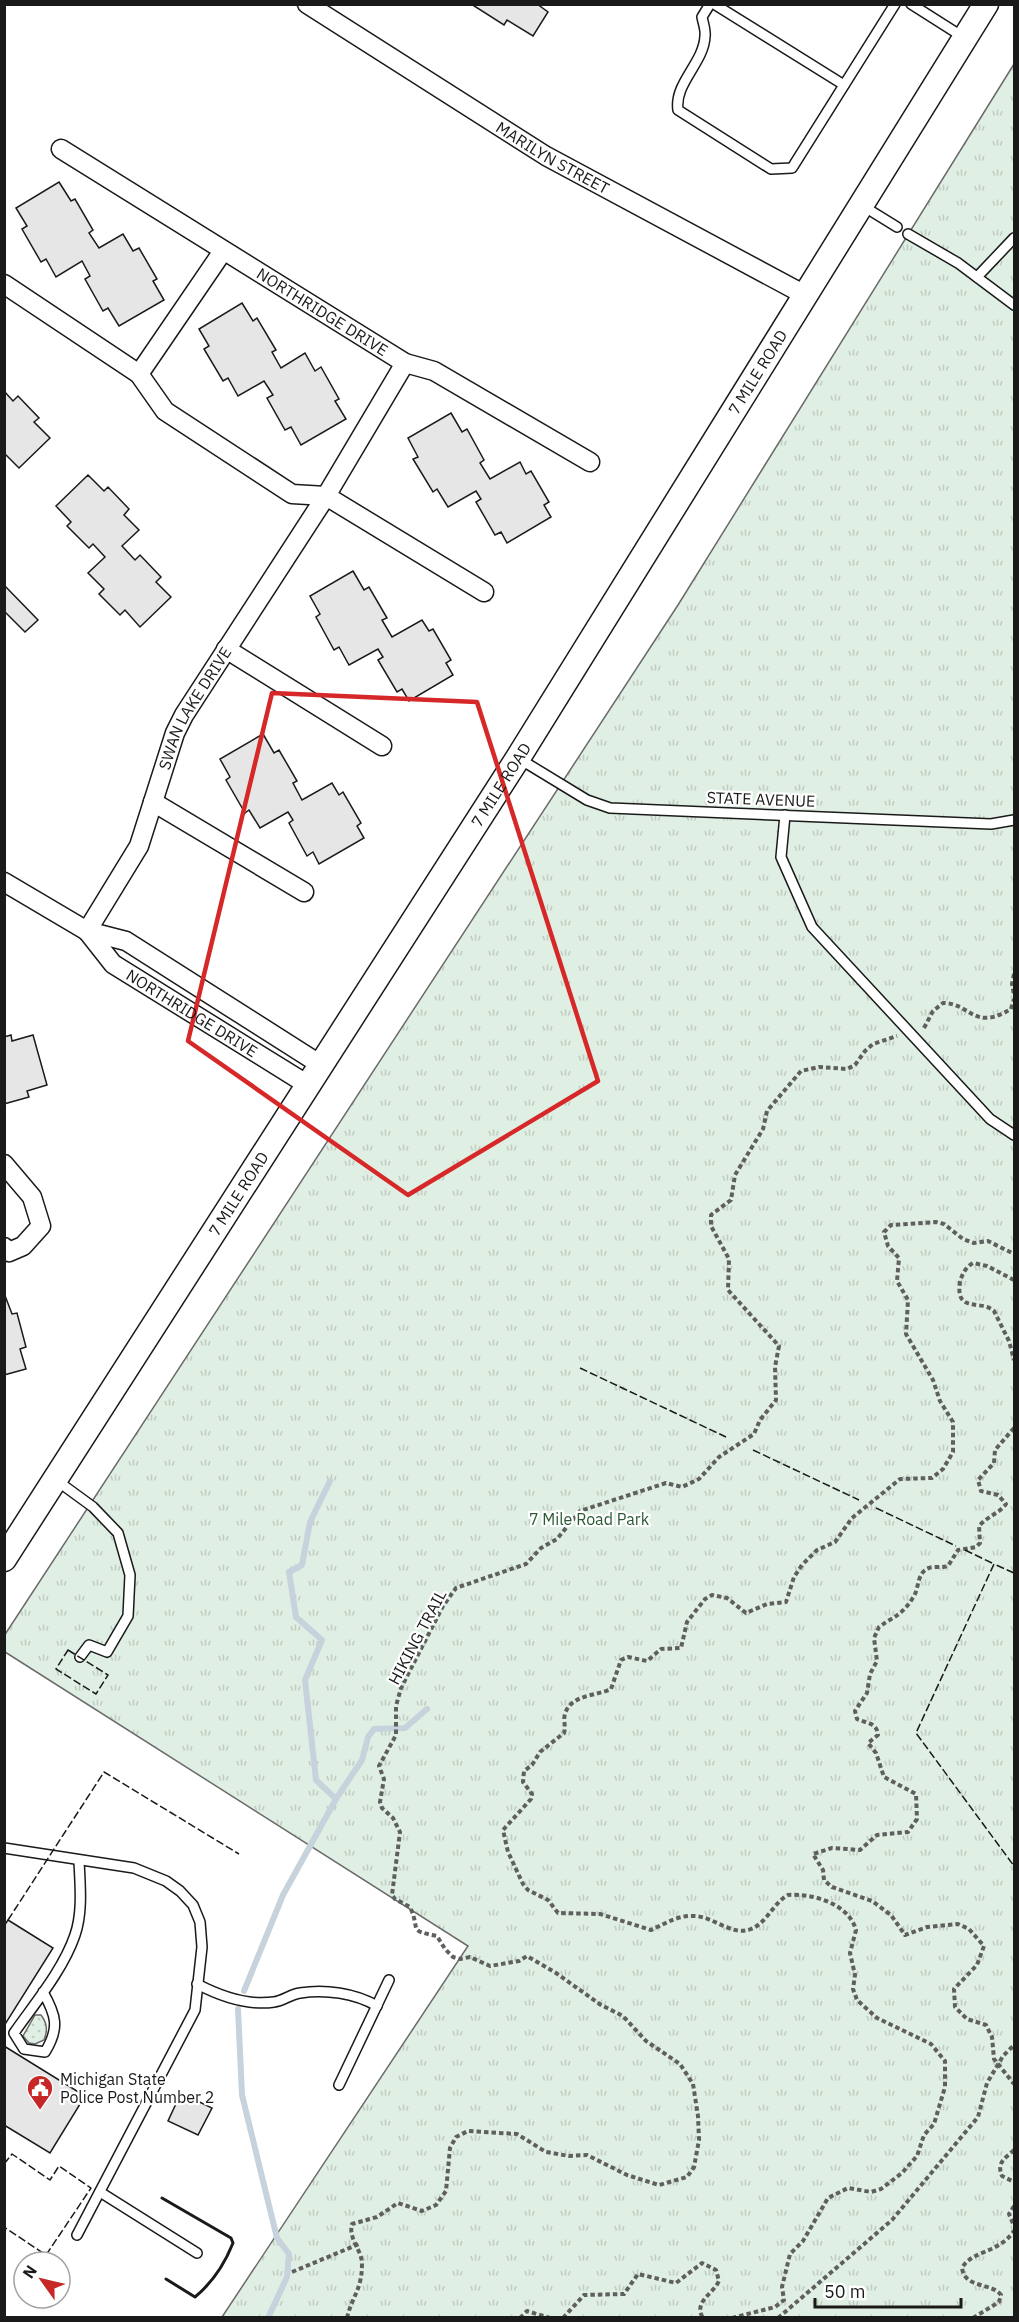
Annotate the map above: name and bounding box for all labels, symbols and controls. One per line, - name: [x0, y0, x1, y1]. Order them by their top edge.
- street label: MARILYN STREET: [492, 117, 613, 198]
- street label: NORTHRIDGE DRIVE: [253, 263, 392, 360]
- street label: 7 MILE ROAD: [724, 326, 791, 418]
- street label: SWAN LAKE DRIVE: [154, 643, 236, 772]
- street label: 7 MILE ROAD: [466, 739, 535, 831]
- street label: STATE AVENUE: [706, 787, 816, 811]
- street label: NORTHRIDGE DRIVE: [123, 965, 261, 1061]
- street label: 7 MILE ROAD: [204, 1148, 273, 1240]
- park label: 7 Mile Road Park: [529, 1509, 650, 1529]
- street label: HIKING TRAIL: [384, 1586, 450, 1688]
- place label: Michigan State Police Post Number 2: [60, 2069, 214, 2107]
- public building icon: Michigan State Police Post Number 2: [25, 2073, 55, 2111]
- north arrow: [12, 2250, 72, 2310]
- text: N: [18, 2261, 41, 2282]
- scale bar: [815, 2271, 960, 2309]
- text: 50 m: [824, 2280, 866, 2303]

